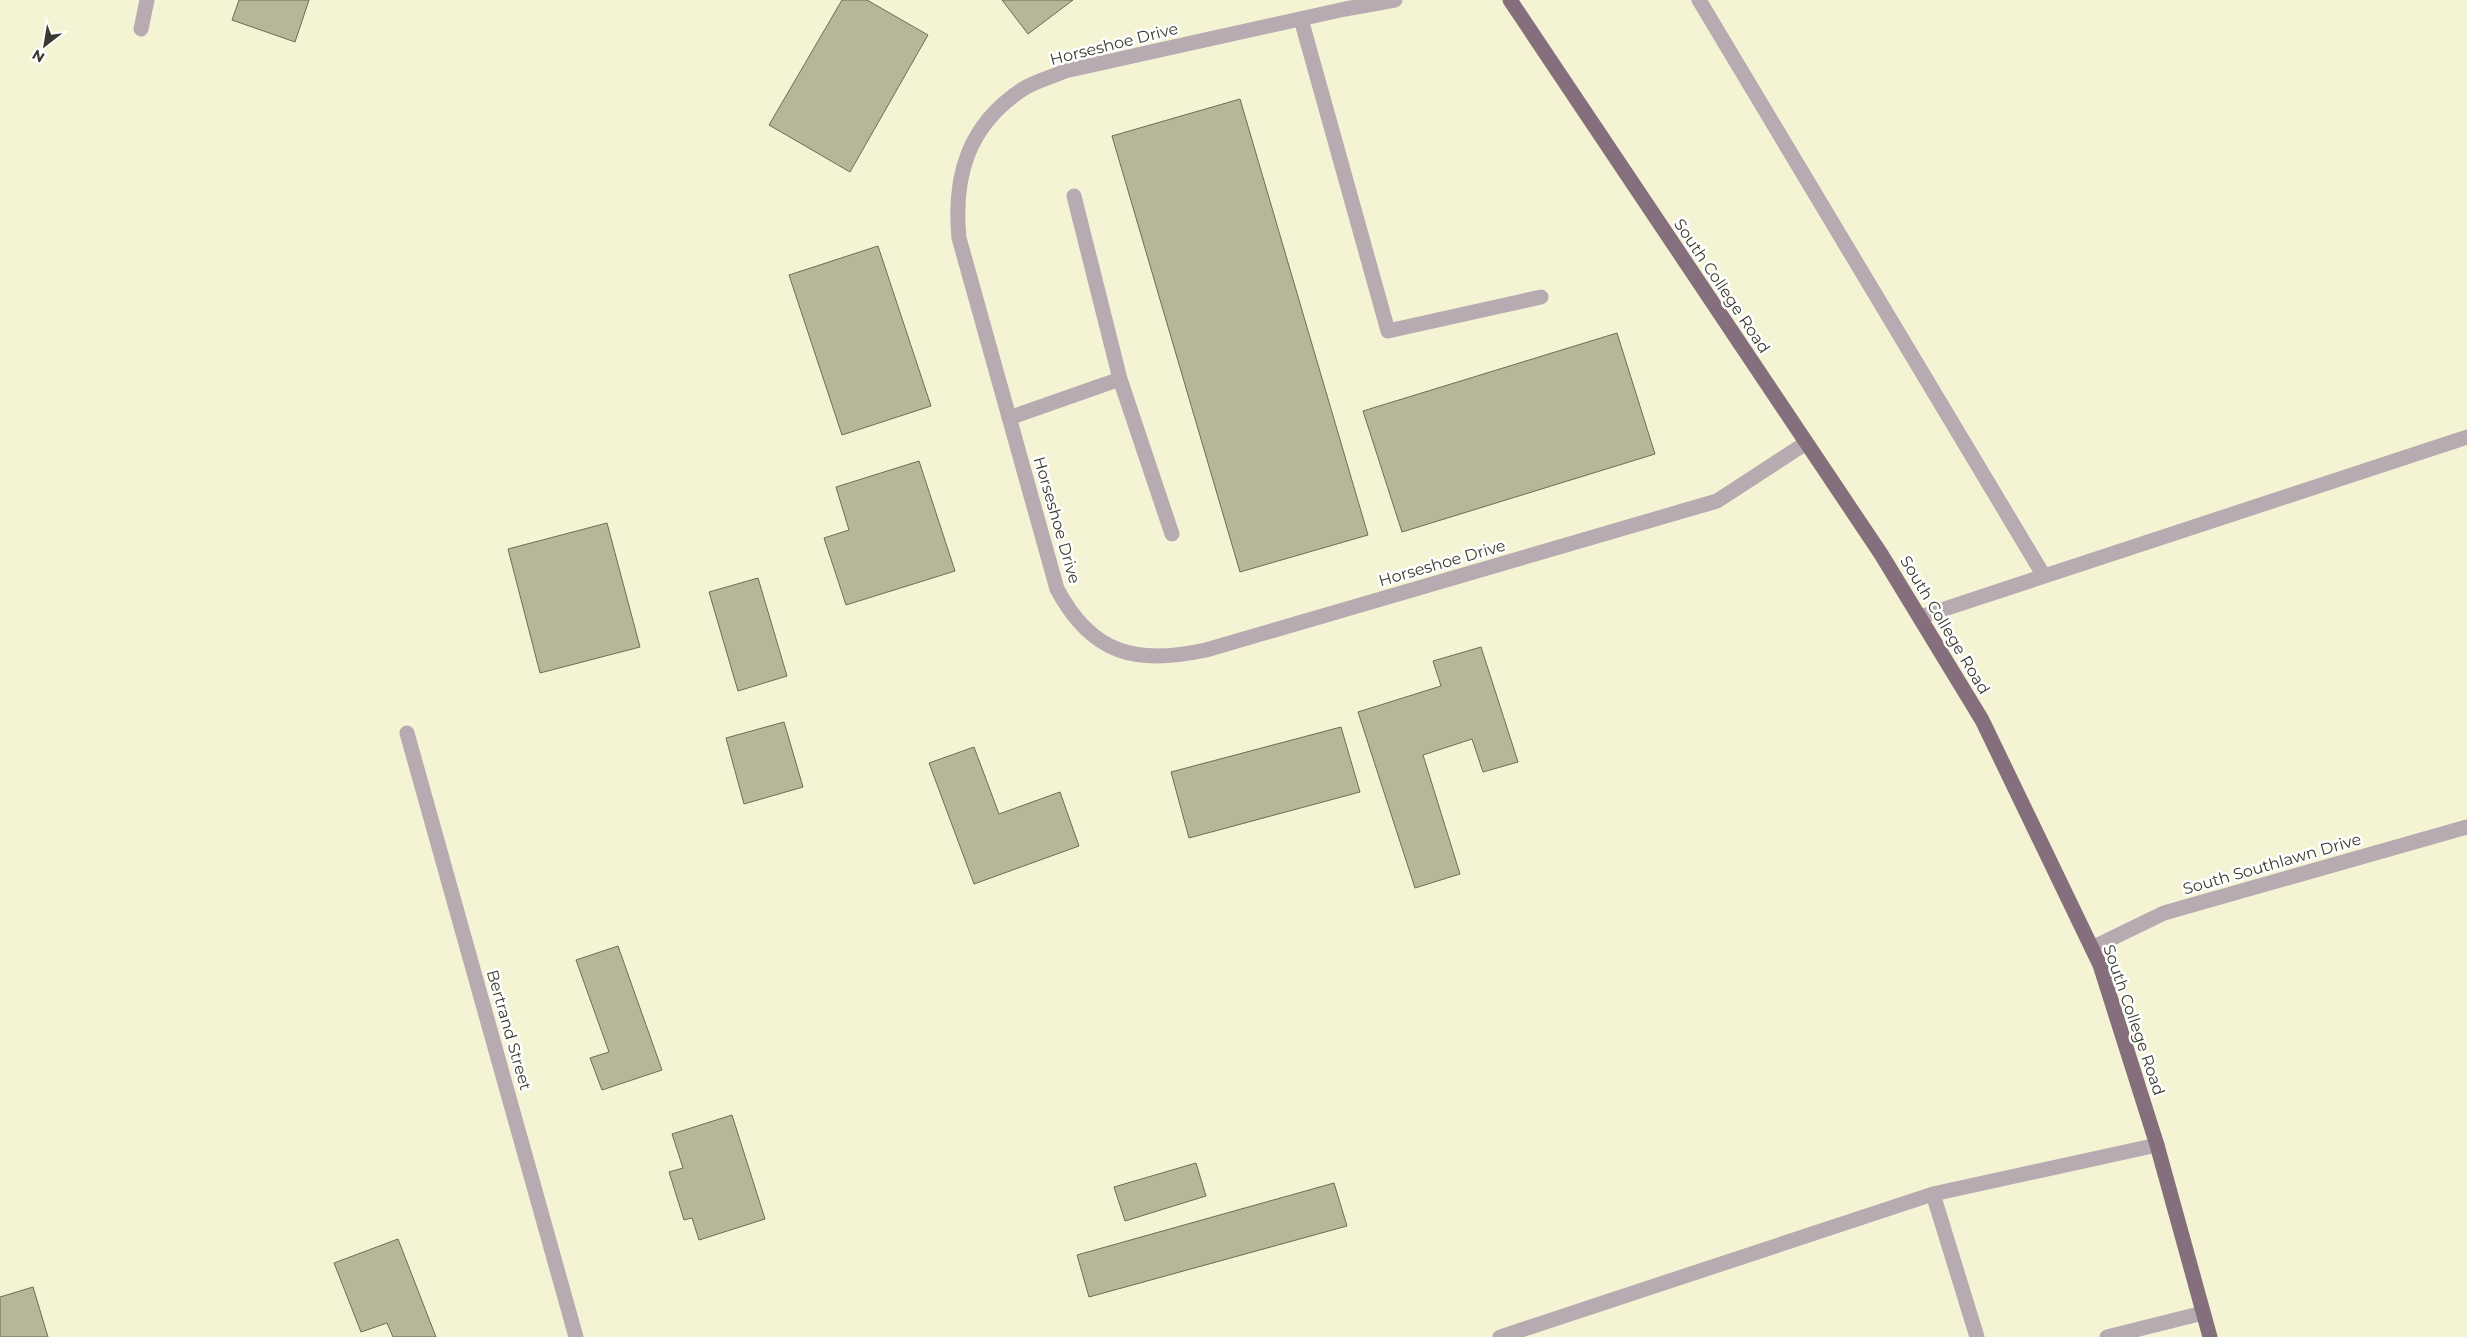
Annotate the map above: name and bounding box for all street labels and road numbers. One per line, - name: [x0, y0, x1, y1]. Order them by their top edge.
- street label: Horseshoe Drive: [1048, 19, 1180, 69]
- street label: South College Road: [1670, 215, 1774, 357]
- street label: Horseshoe Drive: [1030, 454, 1084, 586]
- street label: Horseshoe Drive: [1376, 536, 1508, 590]
- street label: South College Road: [1896, 552, 1994, 698]
- street label: South Southlawn Drive: [2181, 829, 2363, 899]
- street label: South College Road: [2099, 942, 2169, 1098]
- street label: Bertrand Street: [483, 968, 535, 1093]

